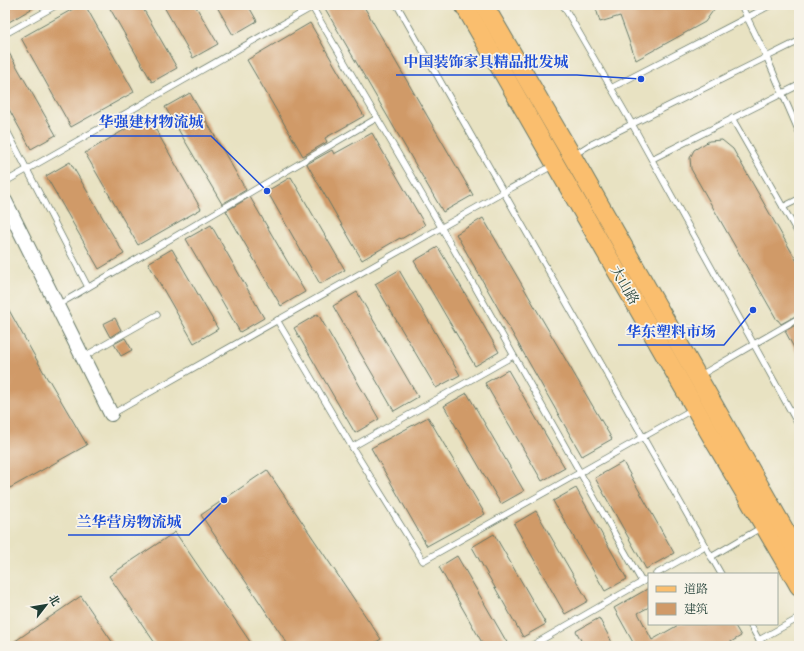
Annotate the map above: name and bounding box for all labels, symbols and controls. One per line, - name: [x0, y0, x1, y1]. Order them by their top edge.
- callout: 中国装饰家具精品批发城: [396, 48, 577, 75]
- text: 中国装饰家具精品批发城: [403, 52, 569, 72]
- callout: 华强建材物流城: [90, 109, 211, 136]
- text: 华强建材物流城: [98, 112, 204, 132]
- street label: 大山路: [606, 262, 643, 308]
- callout: 华东塑料市场: [618, 318, 724, 345]
- text: 华东塑料市场: [626, 322, 716, 342]
- callout: 兰华营房物流城: [68, 508, 189, 535]
- text: 兰华营房物流城: [76, 512, 182, 532]
- legend: [648, 573, 778, 625]
- text: 道路: [684, 581, 708, 597]
- north arrow: [26, 585, 66, 625]
- text: 北: [45, 592, 63, 609]
- text: 建筑: [684, 601, 708, 617]

